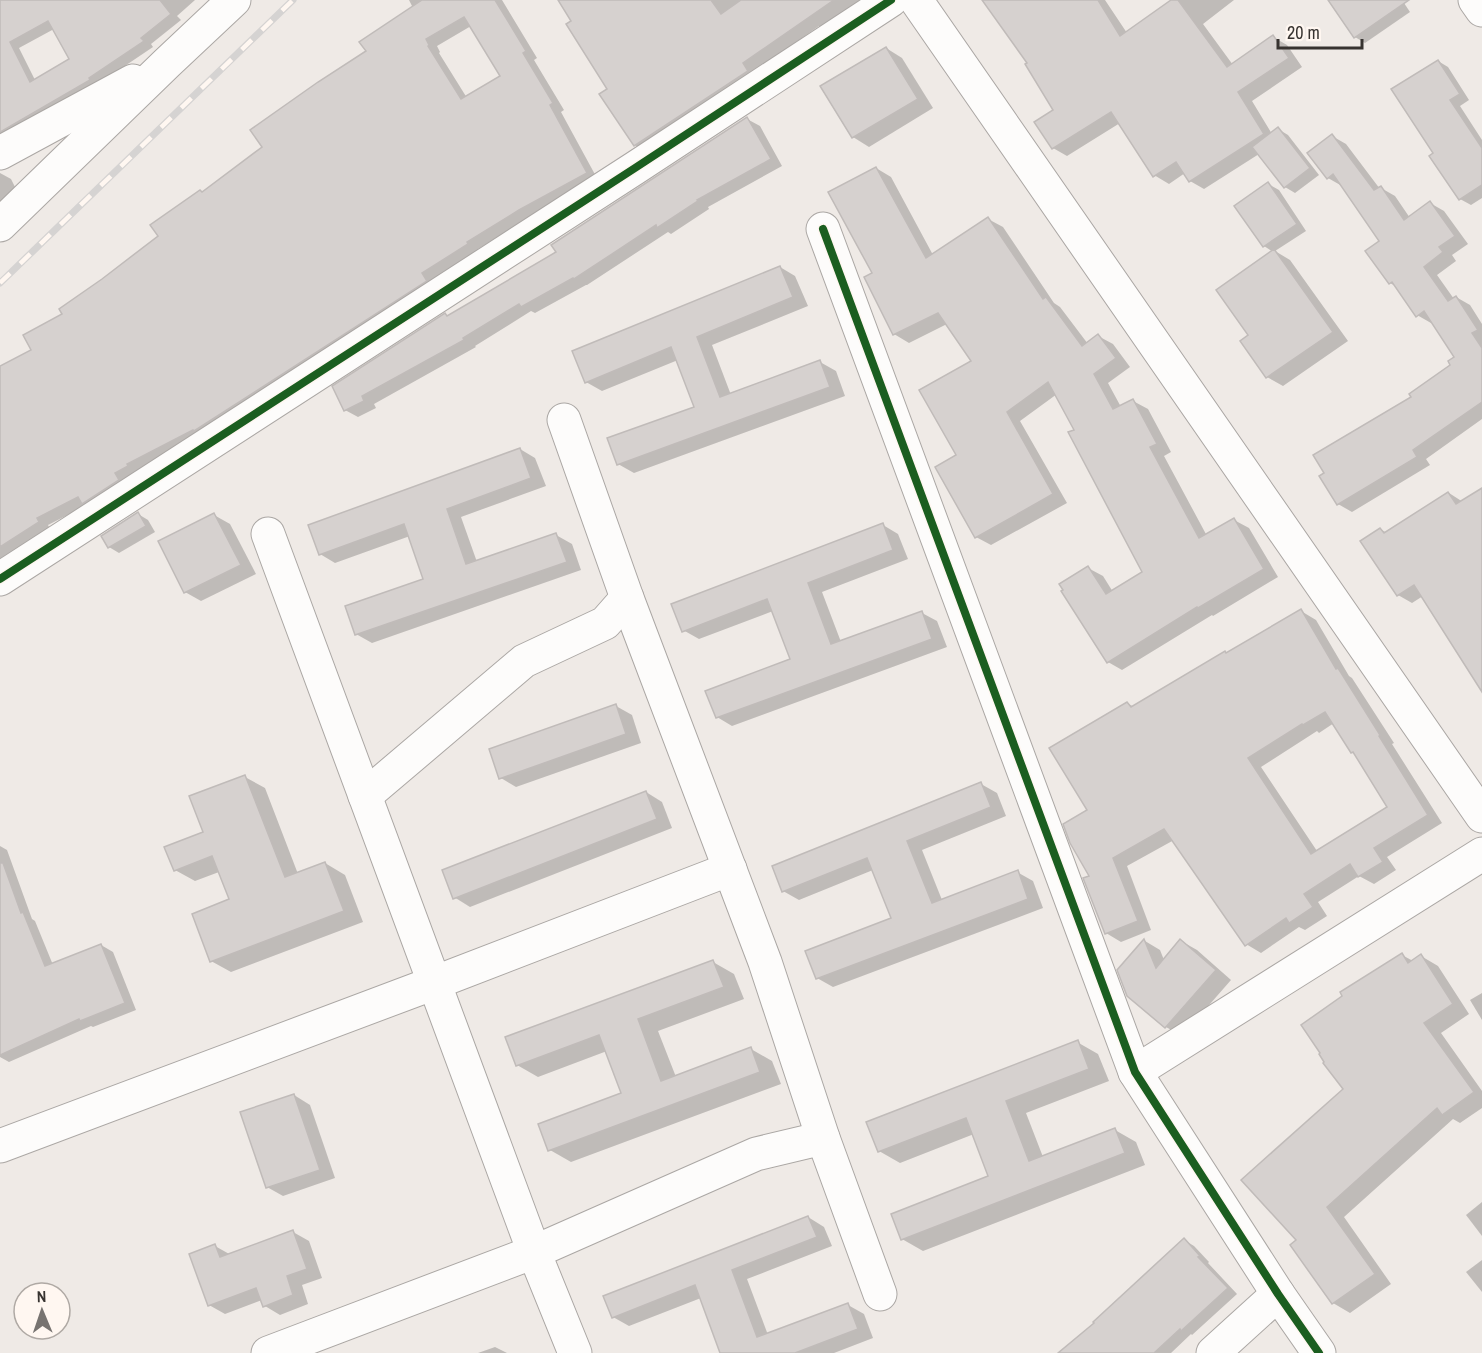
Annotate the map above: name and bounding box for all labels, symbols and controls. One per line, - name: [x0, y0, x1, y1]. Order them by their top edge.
- scale bar: [1278, 12, 1362, 50]
- text: 20 m: [1287, 20, 1320, 45]
- north arrow: [12, 1281, 72, 1341]
- text: N: [36, 1285, 47, 1307]

